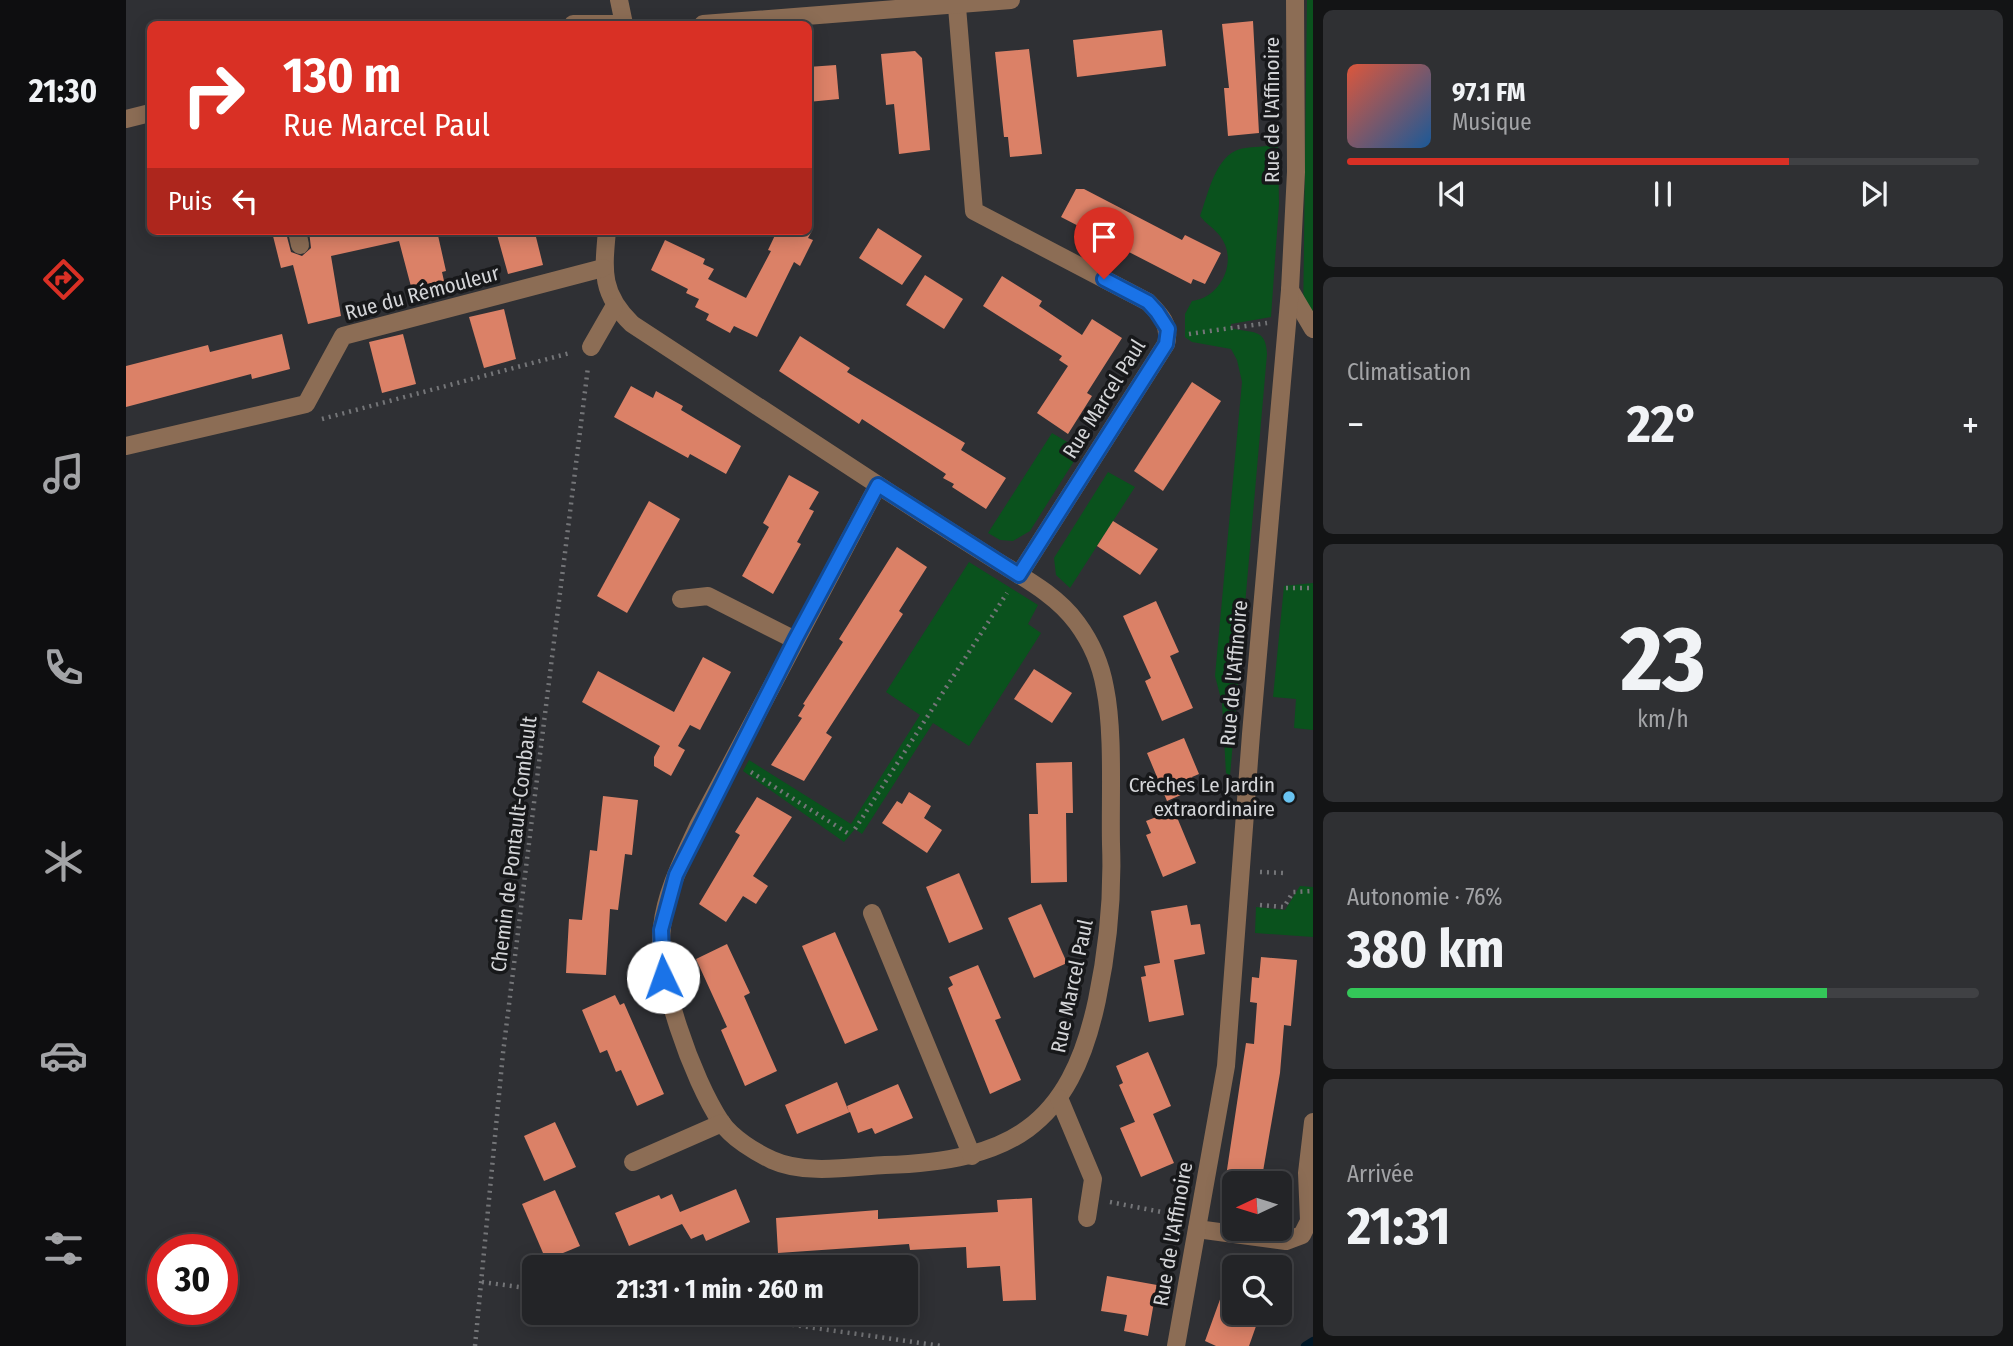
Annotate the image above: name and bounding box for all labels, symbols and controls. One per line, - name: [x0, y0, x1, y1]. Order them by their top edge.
- street label: Rue de l'Affinoire: [1259, 37, 1285, 183]
- text: 130 m: [283, 46, 401, 105]
- icon: right: [168, 49, 259, 140]
- text: 21:30: [29, 72, 97, 110]
- text: 97.1 FM: [1452, 77, 1526, 108]
- text: Rue Marcel Paul: [283, 106, 490, 144]
- text: Musique: [1452, 108, 1532, 136]
- icon: previous: [1433, 175, 1471, 213]
- icon: pause: [1644, 175, 1682, 213]
- icon: next: [1855, 175, 1893, 213]
- icon: left: [226, 182, 264, 220]
- text: Puis: [168, 186, 212, 217]
- pin: [1074, 207, 1134, 279]
- icon: arrive: [1085, 218, 1123, 256]
- icon: directions: [39, 255, 88, 304]
- street label: Rue du Rémouleur: [342, 260, 503, 326]
- street label: Rue Marcel Paul: [1057, 334, 1151, 463]
- text: Climatisation: [1347, 358, 1471, 386]
- text: 22°: [1627, 393, 1699, 456]
- text: −: [1347, 402, 1364, 448]
- text: +: [1962, 402, 1979, 448]
- icon: music: [39, 449, 88, 498]
- street label: Rue de l'Affinoire: [1215, 599, 1253, 747]
- text: 23: [1620, 605, 1706, 714]
- icon: phone: [39, 643, 88, 692]
- text: km/h: [1637, 705, 1689, 733]
- street label: Chemin de Pontault-Combault: [485, 714, 543, 974]
- place label: Crèches Le Jardin extraordinaire: [1129, 772, 1275, 822]
- marker: Crèches Le Jardin extraordinaire: [1281, 789, 1297, 805]
- icon: climate: [39, 837, 88, 886]
- text: Autonomie · 76%: [1347, 883, 1503, 911]
- street label: Rue Marcel Paul: [1045, 916, 1099, 1055]
- text: 380 km: [1347, 918, 1504, 981]
- position arrow: [626, 940, 700, 1014]
- icon: car: [39, 1031, 88, 1080]
- street label: Rue de l'Affinoire: [1148, 1160, 1198, 1308]
- text: Arrivée: [1347, 1160, 1414, 1188]
- north arrow: [1222, 1171, 1292, 1241]
- map controls: [1222, 1171, 1292, 1325]
- text: 21:31: [1347, 1195, 1450, 1258]
- icon: filters: [39, 1224, 88, 1273]
- speed limit sign: 30: [147, 1234, 238, 1325]
- button: search: [1222, 1255, 1292, 1325]
- text: 21:31 · 1 min · 260 m: [617, 1274, 823, 1305]

